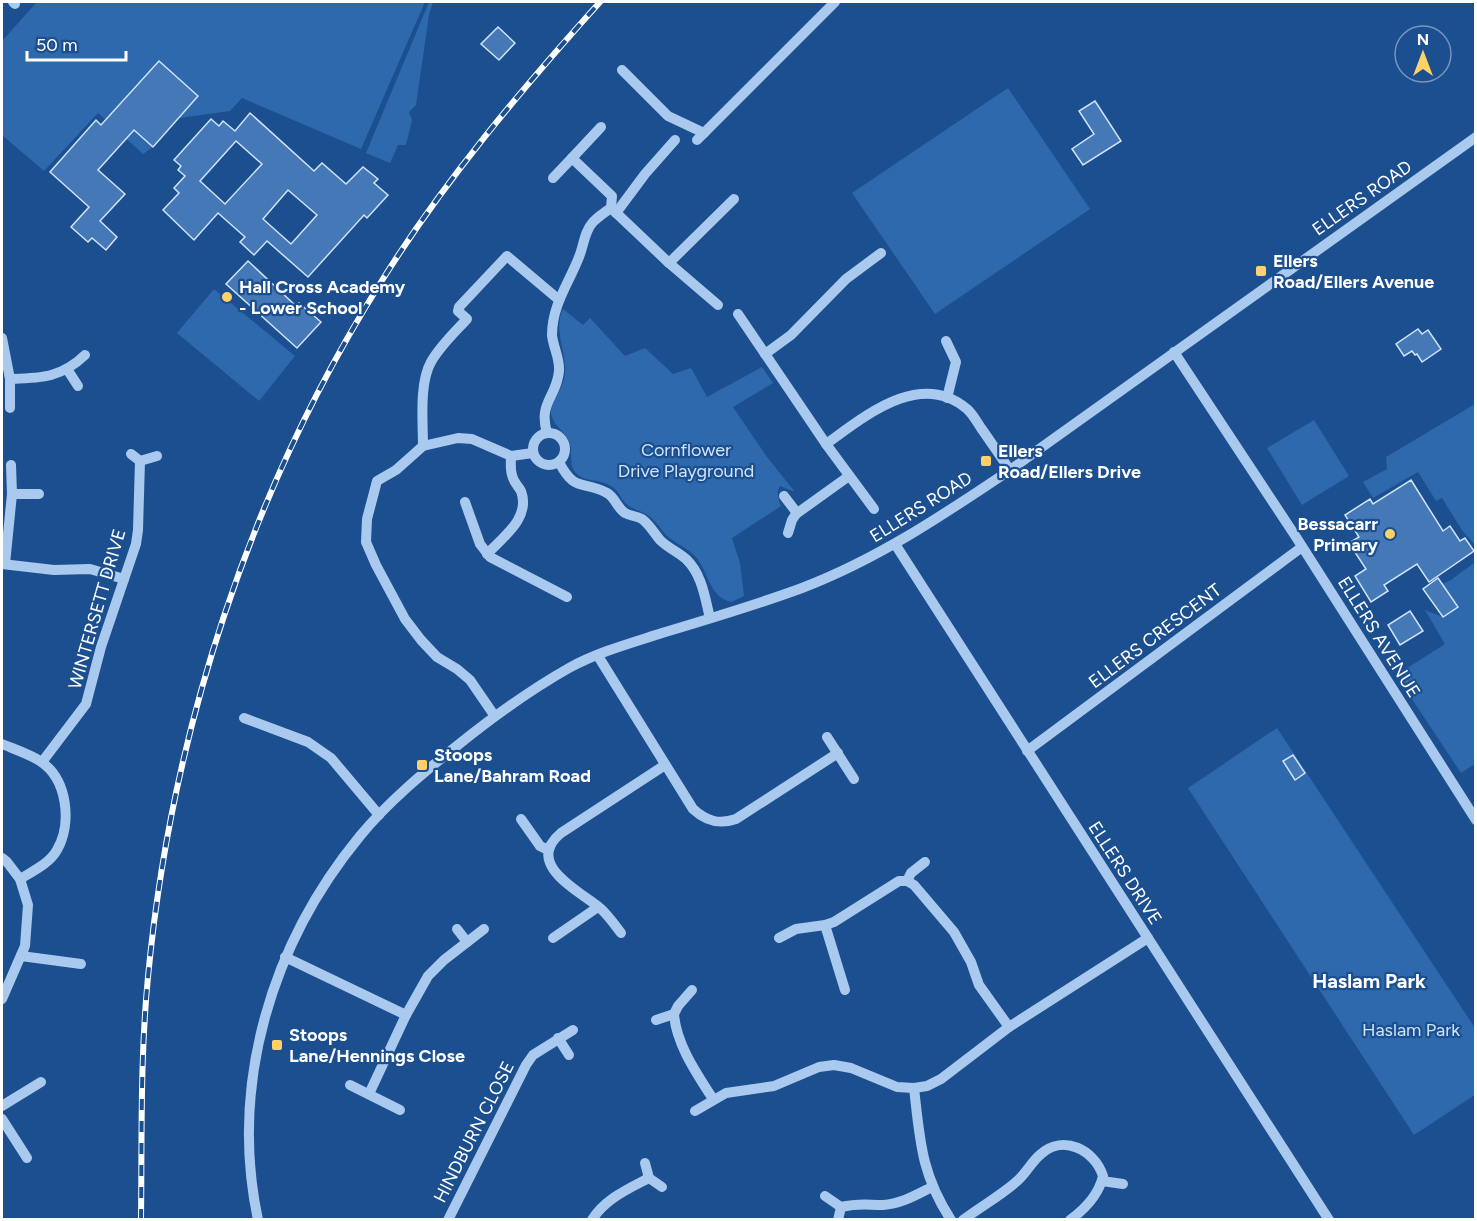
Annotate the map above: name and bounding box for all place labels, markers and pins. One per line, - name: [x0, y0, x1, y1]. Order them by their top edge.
- place label: Ellers Road/Ellers Avenue: [1273, 250, 1434, 293]
- marker: Ellers Road/Ellers Avenue: [1254, 264, 1268, 278]
- place label: Hall Cross Academy - Lower School: [239, 276, 406, 319]
- marker: Hall Cross Academy - Lower School: [220, 290, 234, 304]
- place label: Ellers Road/Ellers Drive: [998, 440, 1141, 483]
- marker: Ellers Road/Ellers Drive: [979, 454, 993, 468]
- place label: Bessacarr Primary: [1298, 513, 1379, 556]
- marker: Bessacarr Primary: [1383, 527, 1397, 541]
- place label: Stoops Lane/Bahram Road: [434, 744, 591, 787]
- marker: Stoops Lane/Bahram Road: [415, 758, 429, 772]
- place label: Stoops Lane/Hennings Close: [289, 1024, 465, 1067]
- marker: Stoops Lane/Hennings Close: [270, 1038, 284, 1052]

